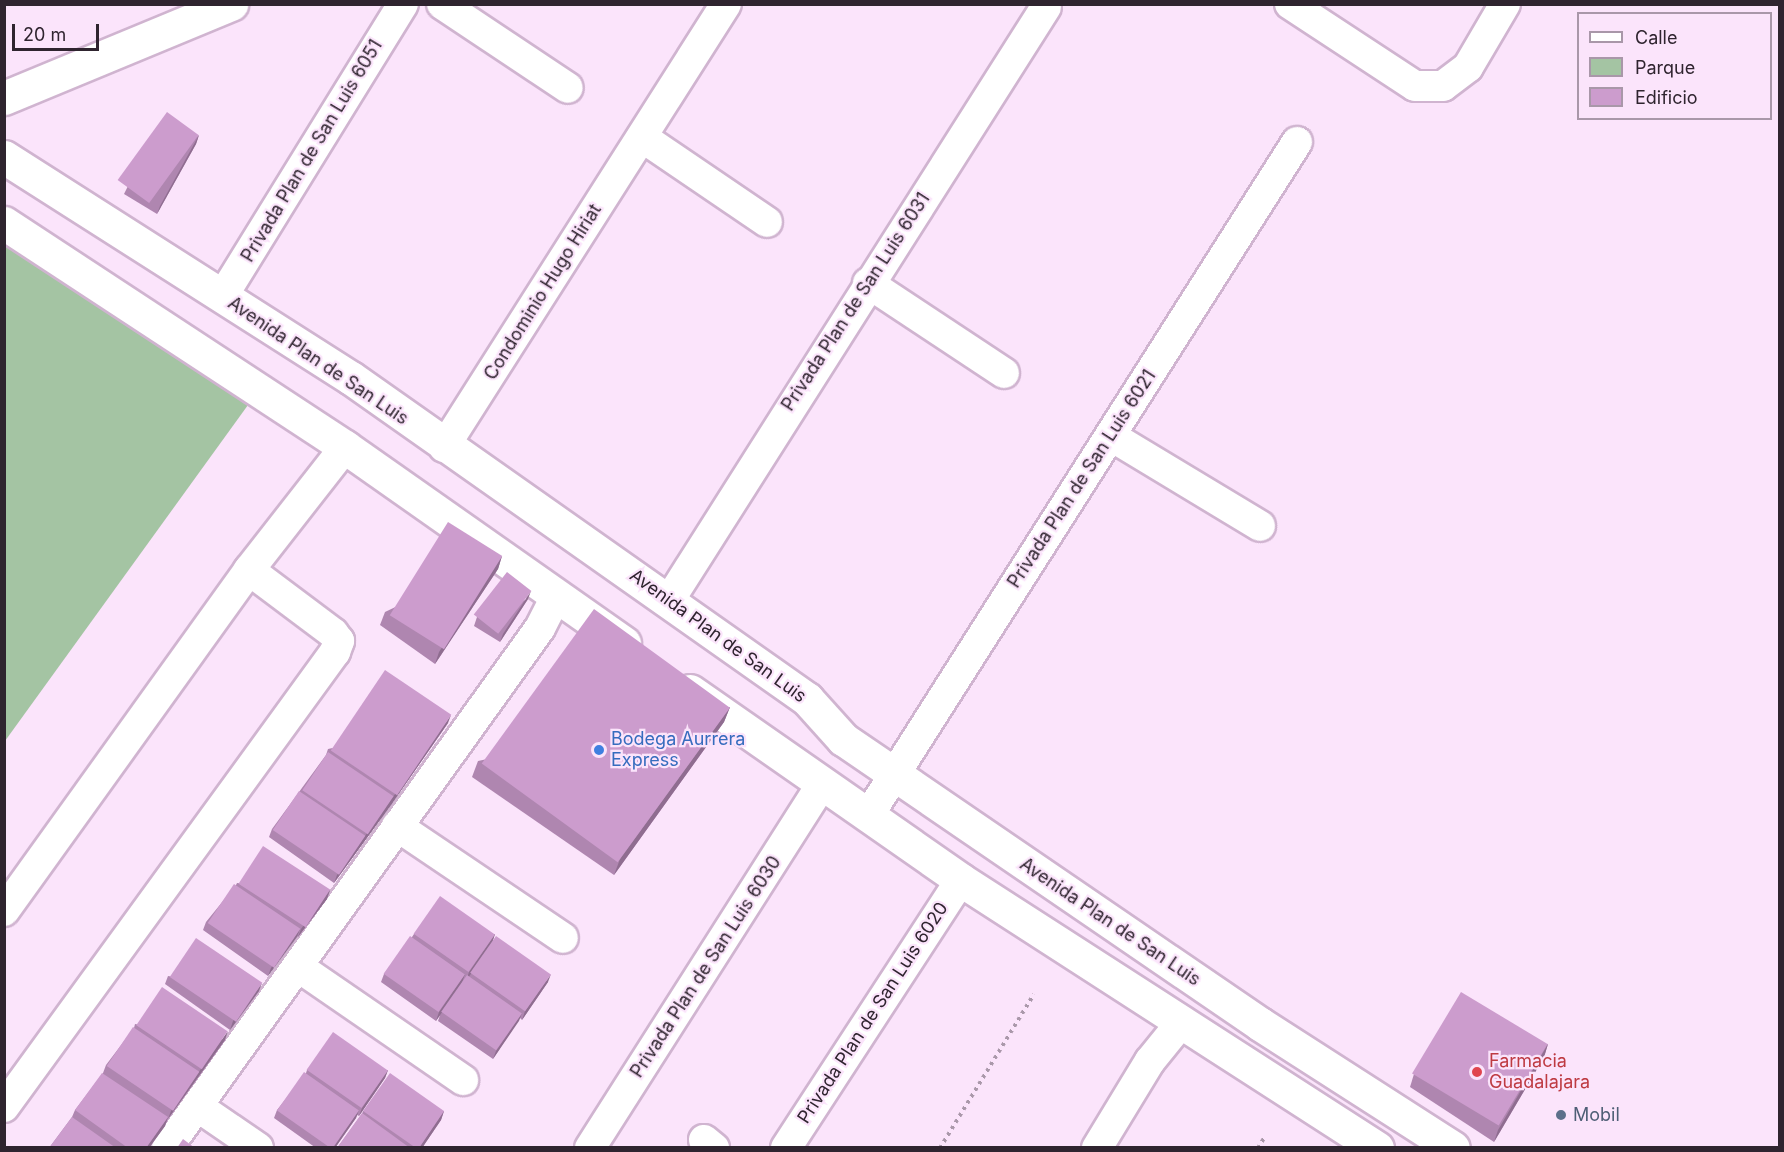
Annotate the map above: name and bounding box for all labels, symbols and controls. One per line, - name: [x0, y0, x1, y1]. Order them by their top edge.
- scale bar: [15, 12, 102, 50]
- legend: [1577, 12, 1772, 120]
- text: 20 m: [23, 24, 66, 45]
- text: Calle: [1635, 27, 1677, 48]
- street label: Privada Plan de San Luis 6051: [237, 36, 387, 266]
- text: Parque: [1635, 57, 1695, 78]
- text: Edificio: [1635, 87, 1698, 108]
- street label: Privada Plan de San Luis 6031: [777, 189, 935, 415]
- street label: Condominio Hugo Hiriat: [480, 200, 606, 384]
- street label: Avenida Plan de San Luis: [224, 293, 412, 429]
- street label: Privada Plan de San Luis 6021: [1003, 366, 1161, 592]
- street label: Avenida Plan de San Luis: [626, 565, 810, 707]
- place label: Bodega Aurrera Express: [611, 729, 745, 771]
- marker: Bodega Aurrera Express: [592, 743, 606, 757]
- street label: Privada Plan de San Luis 6030: [626, 852, 786, 1082]
- street label: Avenida Plan de San Luis: [1016, 854, 1204, 990]
- street label: Privada Plan de San Luis 6020: [793, 898, 953, 1128]
- place label: Farmacia Guadalajara: [1489, 1051, 1590, 1094]
- marker: Farmacia Guadalajara: [1470, 1065, 1484, 1079]
- place label: Mobil: [1573, 1104, 1620, 1126]
- marker: Mobil: [1554, 1108, 1568, 1122]

